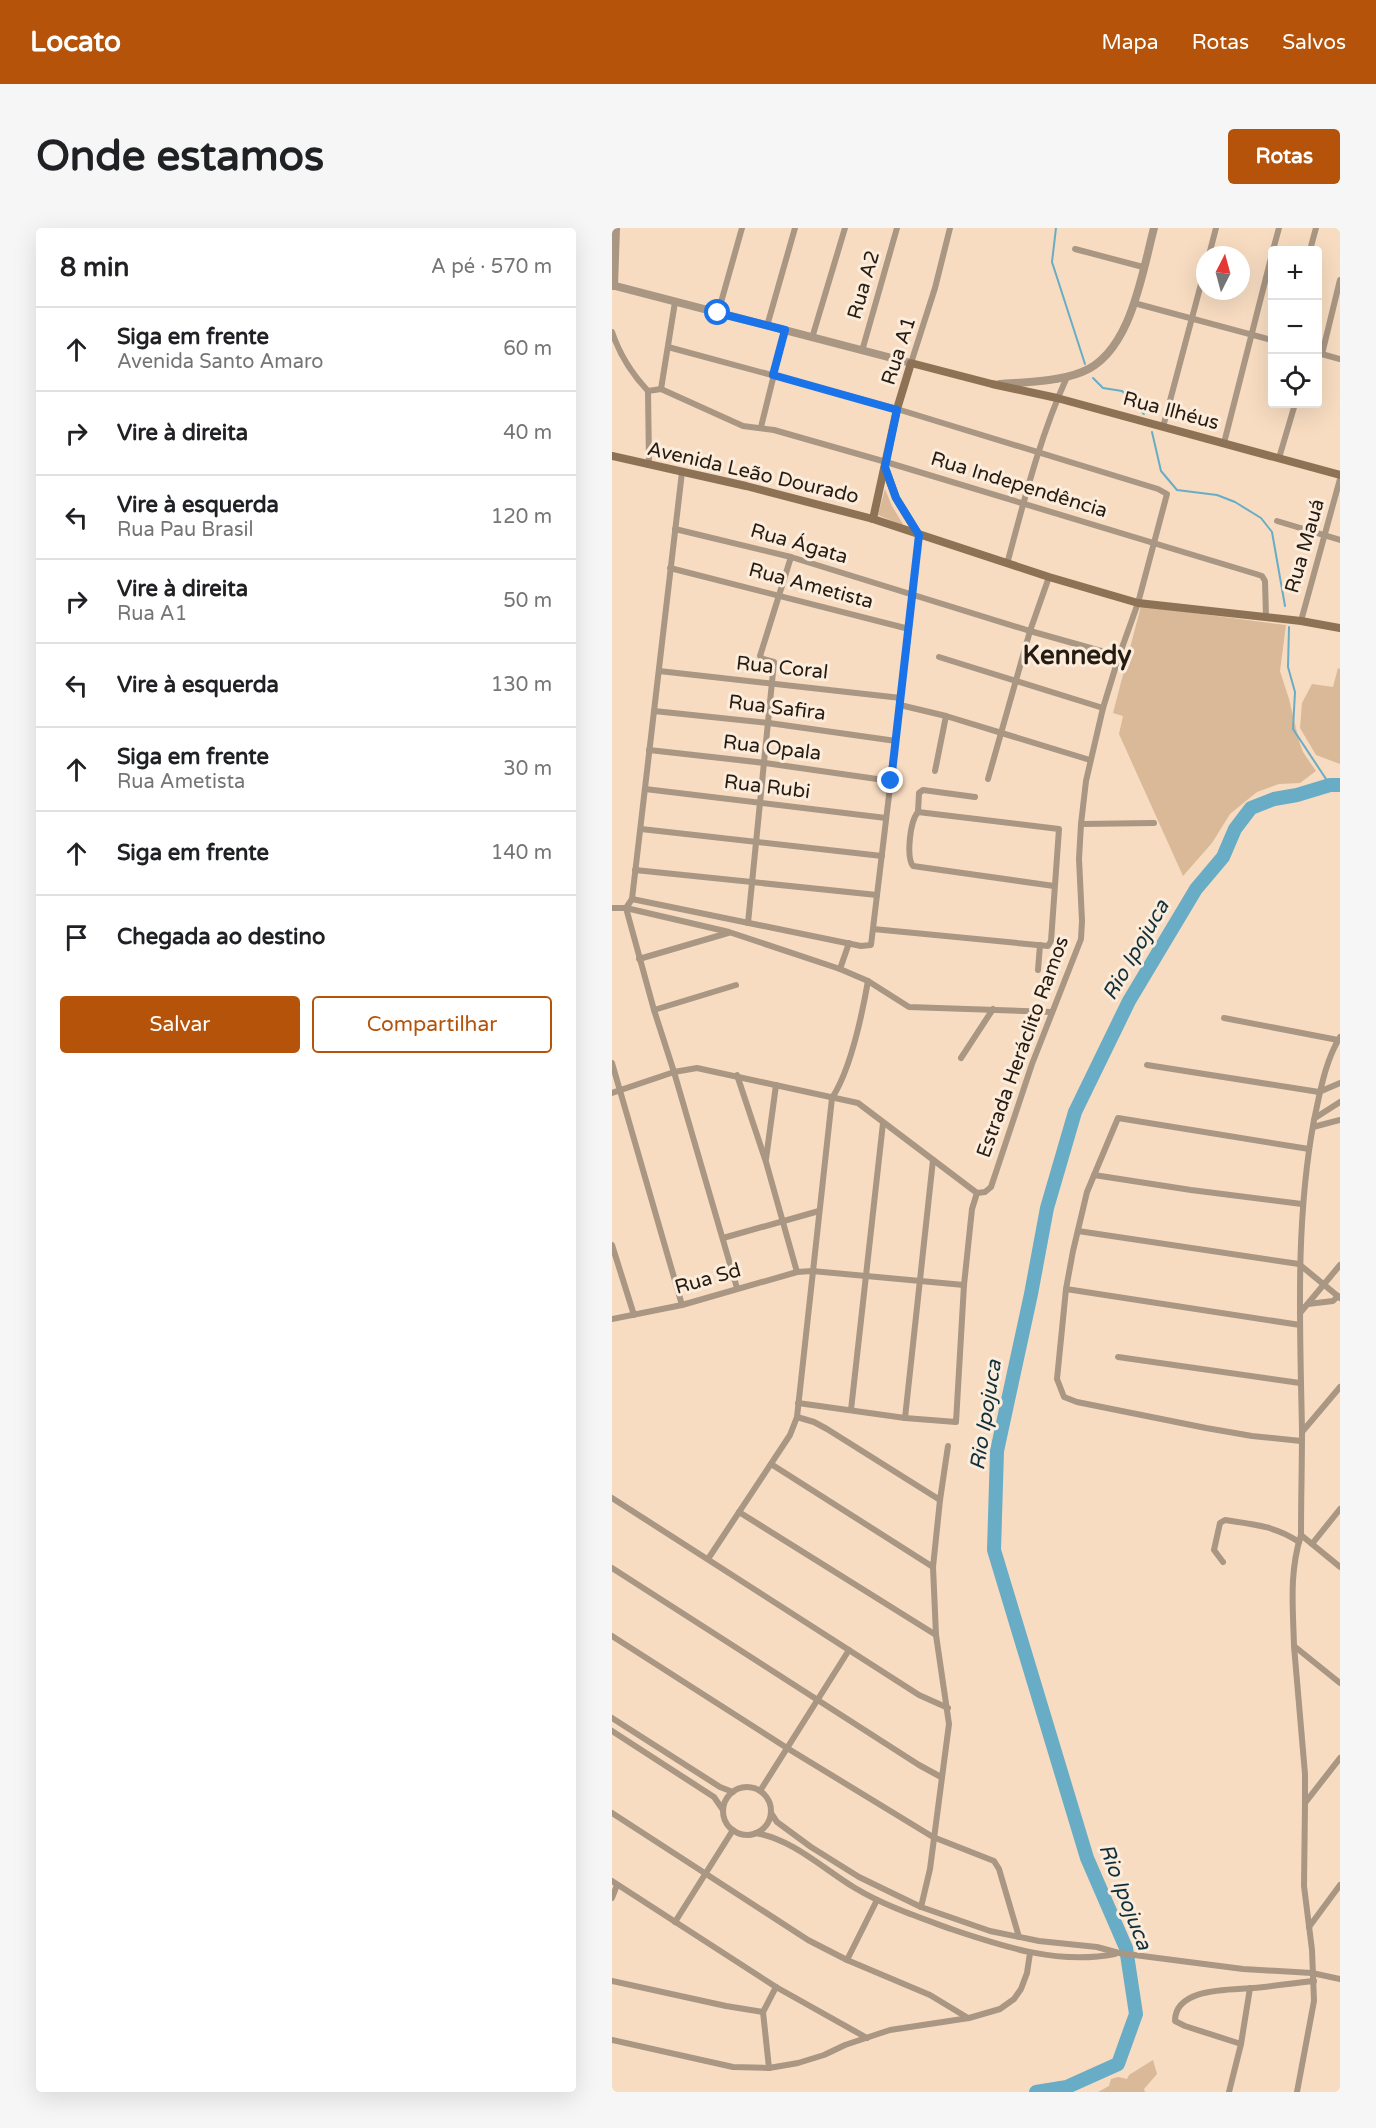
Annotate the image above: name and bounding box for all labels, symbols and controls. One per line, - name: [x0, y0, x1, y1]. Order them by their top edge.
- text: Locato: [30, 25, 121, 59]
- text: Mapa: [1101, 30, 1159, 55]
- text: Rotas: [1192, 30, 1249, 55]
- text: Salvos: [1282, 30, 1346, 55]
- button: Rotas: [1228, 129, 1340, 184]
- text: Onde estamos: [36, 131, 324, 182]
- north arrow: [1196, 246, 1250, 300]
- map controls: [1268, 246, 1322, 408]
- button: +: [1268, 246, 1322, 300]
- street label: Rua A2: [843, 248, 885, 322]
- text: 8 min: [60, 252, 129, 283]
- text: A pé · 570 m: [431, 255, 552, 279]
- route start: [704, 299, 730, 325]
- button: −: [1268, 300, 1322, 354]
- street label: Rua A1: [877, 314, 921, 388]
- text: Siga em frente: [117, 324, 269, 350]
- icon: ahead: [60, 333, 93, 366]
- text: 60 m: [503, 337, 552, 361]
- text: Avenida Santo Amaro: [117, 350, 323, 374]
- button: locate: [1268, 354, 1322, 408]
- street label: Rua Ilhéus: [1120, 387, 1222, 435]
- icon: right: [60, 417, 93, 450]
- text: Vire à direita: [117, 420, 248, 446]
- text: 40 m: [503, 421, 552, 445]
- street label: Avenida Leão Dourado: [645, 437, 861, 509]
- street label: Rua Independência: [928, 447, 1110, 523]
- text: Vire à esquerda: [117, 492, 279, 518]
- street label: Rua Mauá: [1280, 496, 1330, 596]
- icon: left: [60, 501, 93, 534]
- text: 120 m: [491, 505, 552, 529]
- text: Rua Pau Brasil: [117, 518, 254, 542]
- street label: Rua Ágata: [748, 518, 851, 569]
- street label: Rua Ametista: [746, 558, 876, 614]
- text: Vire à direita: [117, 576, 248, 602]
- icon: right: [60, 585, 93, 618]
- text: 50 m: [503, 589, 552, 613]
- text: Rua A1: [117, 602, 187, 626]
- district label: Kennedy: [1023, 640, 1131, 671]
- street label: Rua Coral: [735, 651, 829, 685]
- icon: left: [60, 669, 93, 702]
- text: Vire à esquerda: [117, 672, 279, 698]
- text: 130 m: [491, 673, 552, 697]
- street label: Rua Safira: [727, 690, 827, 726]
- street label: Rua Opala: [721, 730, 823, 766]
- text: Siga em frente: [117, 744, 269, 770]
- icon: ahead: [60, 753, 93, 786]
- text: 30 m: [503, 757, 552, 781]
- route end: [877, 767, 903, 793]
- text: Rua Ametista: [117, 770, 245, 794]
- street label: Rua Rubi: [722, 770, 812, 804]
- icon: ahead: [60, 837, 93, 870]
- text: Siga em frente: [117, 840, 269, 866]
- text: 140 m: [491, 841, 552, 865]
- water label: Rio Ipojuca: [1097, 895, 1175, 1004]
- icon: arrive: [60, 921, 93, 954]
- text: Chegada ao destino: [117, 924, 325, 950]
- street label: Estrada Heráclito Ramos: [972, 933, 1074, 1161]
- button: Salvar: [60, 996, 300, 1053]
- button: Compartilhar: [312, 996, 552, 1053]
- street label: Rua Sd: [672, 1258, 744, 1300]
- water label: Rio Ipojuca: [965, 1357, 1007, 1472]
- water label: Rio Ipojuca: [1093, 1841, 1157, 1955]

